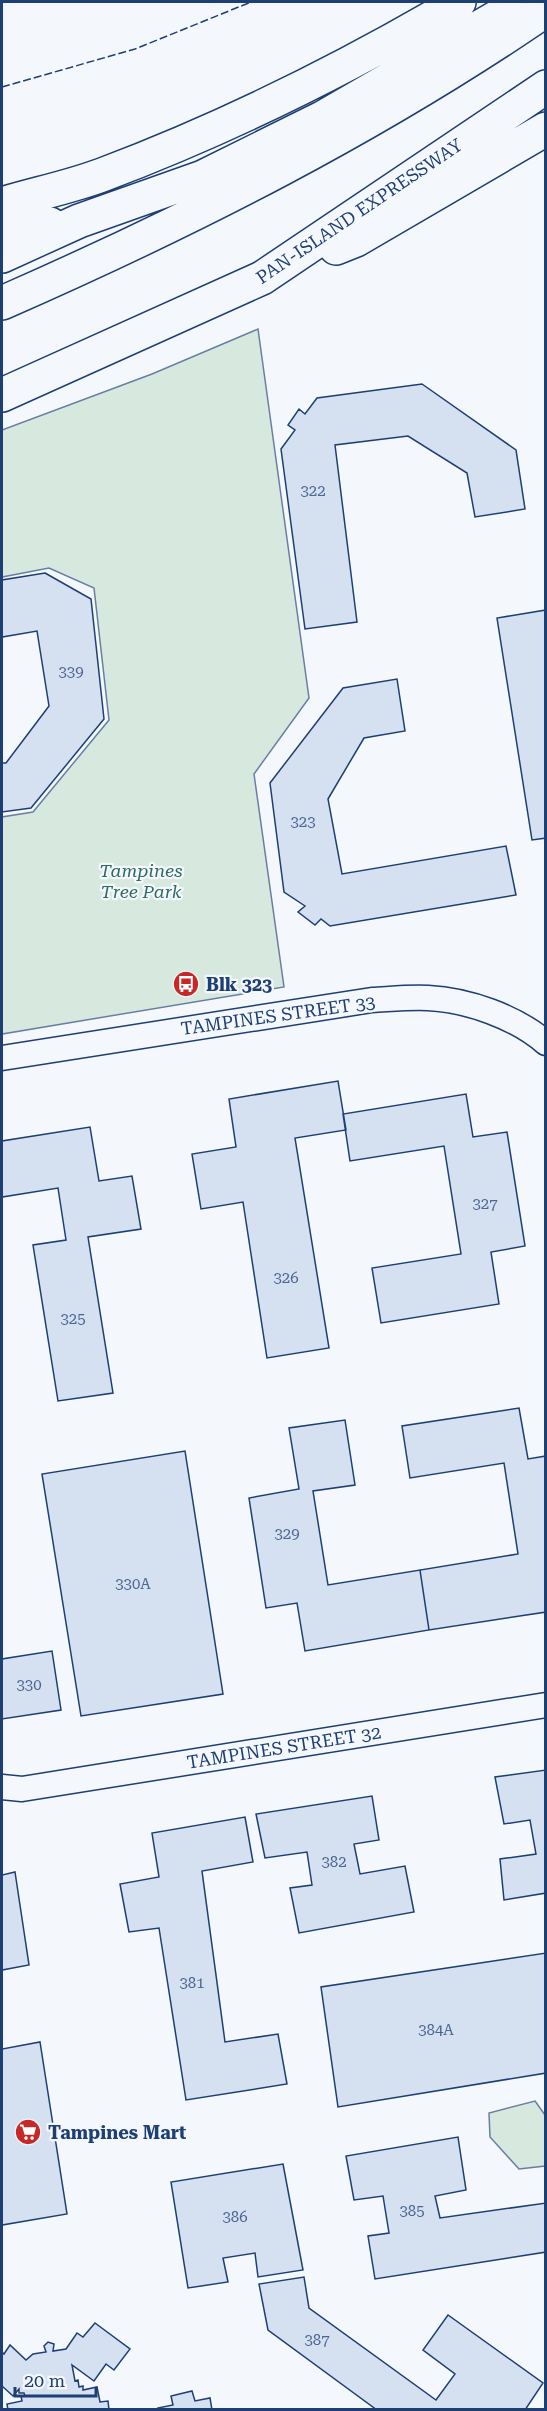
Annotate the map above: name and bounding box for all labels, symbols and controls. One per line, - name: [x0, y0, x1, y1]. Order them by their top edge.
- street label: PAN-ISLAND EXPRESSWAY: [252, 134, 467, 288]
- house number: 322: [300, 482, 326, 500]
- house number: 339: [58, 663, 84, 681]
- house number: 323: [290, 813, 316, 831]
- park label: Tampines Tree Park: [99, 860, 183, 902]
- bus stop icon: Blk 323: [171, 969, 201, 999]
- place label: Blk 323: [206, 974, 272, 995]
- street label: TAMPINES STREET 33: [179, 991, 377, 1039]
- house number: 327: [472, 1195, 498, 1213]
- house number: 326: [273, 1269, 299, 1287]
- house number: 325: [60, 1310, 86, 1328]
- house number: 329: [274, 1525, 300, 1543]
- house number: 330A: [115, 1575, 151, 1593]
- house number: 330: [16, 1676, 42, 1694]
- street label: TAMPINES STREET 32: [185, 1721, 383, 1773]
- house number: 382: [321, 1853, 347, 1871]
- house number: 381: [179, 1974, 205, 1992]
- house number: 384A: [418, 2021, 454, 2039]
- supermarket icon: Tampines Mart: [13, 2117, 43, 2147]
- place label: Tampines Mart: [48, 2122, 186, 2143]
- house number: 385: [399, 2202, 425, 2220]
- house number: 386: [222, 2208, 248, 2226]
- house number: 387: [304, 2331, 330, 2349]
- scale bar: [15, 2360, 96, 2398]
- text: 20 m: [24, 2370, 65, 2391]

